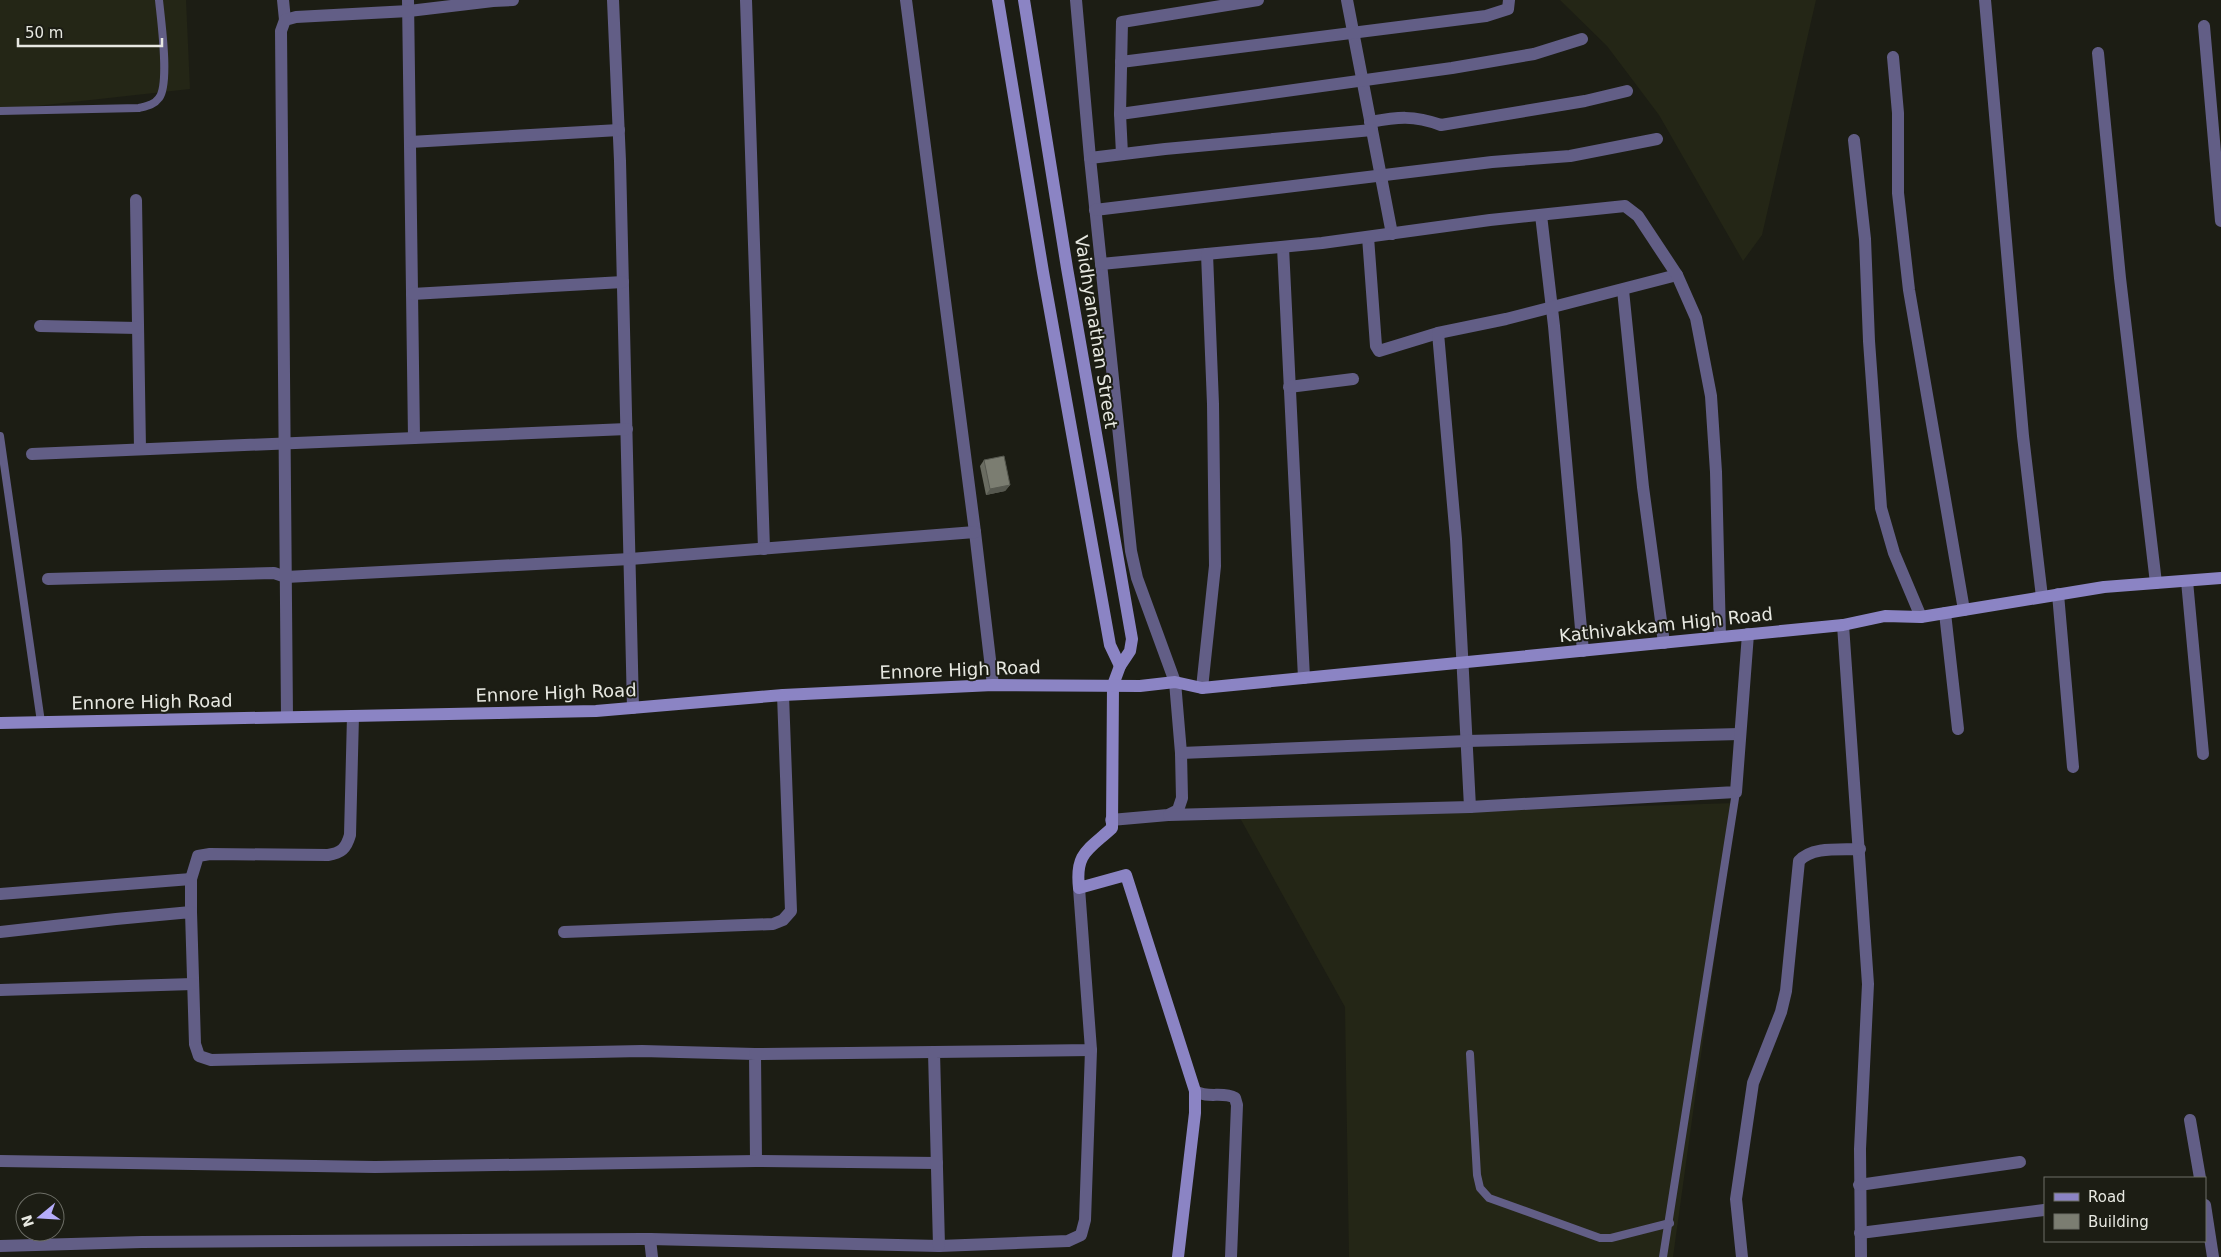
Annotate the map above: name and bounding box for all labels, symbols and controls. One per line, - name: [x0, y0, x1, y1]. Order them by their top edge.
- scale bar: [18, 15, 161, 47]
- text: 50 m: [25, 24, 63, 42]
- street label: Vaidhyanathan Street: [1071, 234, 1122, 430]
- street label: Kathivakkam High Road: [1558, 603, 1774, 646]
- street label: Ennore High Road: [879, 656, 1041, 683]
- street label: Ennore High Road: [475, 679, 637, 706]
- street label: Ennore High Road: [71, 690, 233, 713]
- legend: [2044, 1177, 2206, 1242]
- text: Road: [2088, 1188, 2126, 1206]
- north arrow: [15, 1192, 65, 1242]
- text: N: [18, 1213, 37, 1229]
- text: Building: [2088, 1213, 2149, 1231]

